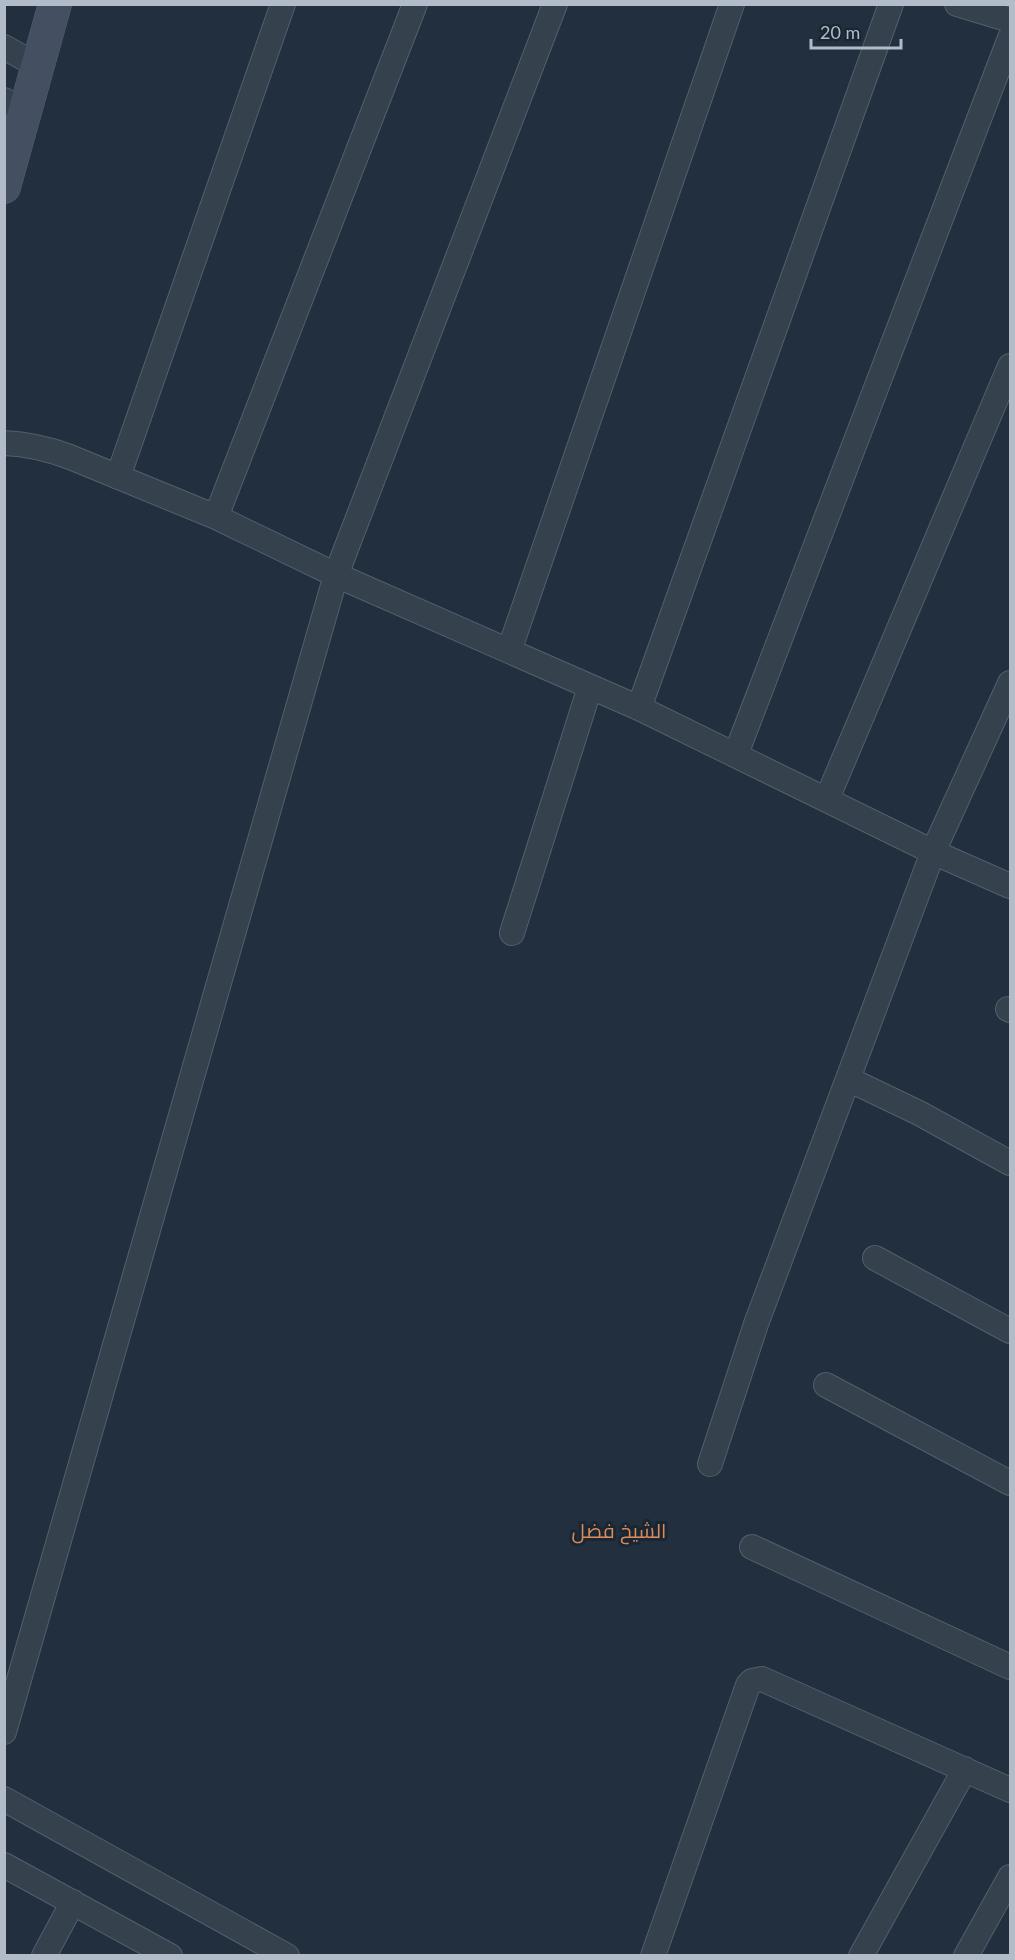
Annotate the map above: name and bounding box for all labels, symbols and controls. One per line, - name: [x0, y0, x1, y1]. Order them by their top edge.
- scale bar: [811, 12, 901, 50]
- text: 20 m: [820, 21, 860, 43]
- district label: الشيخ فضل: [572, 1518, 666, 1545]

